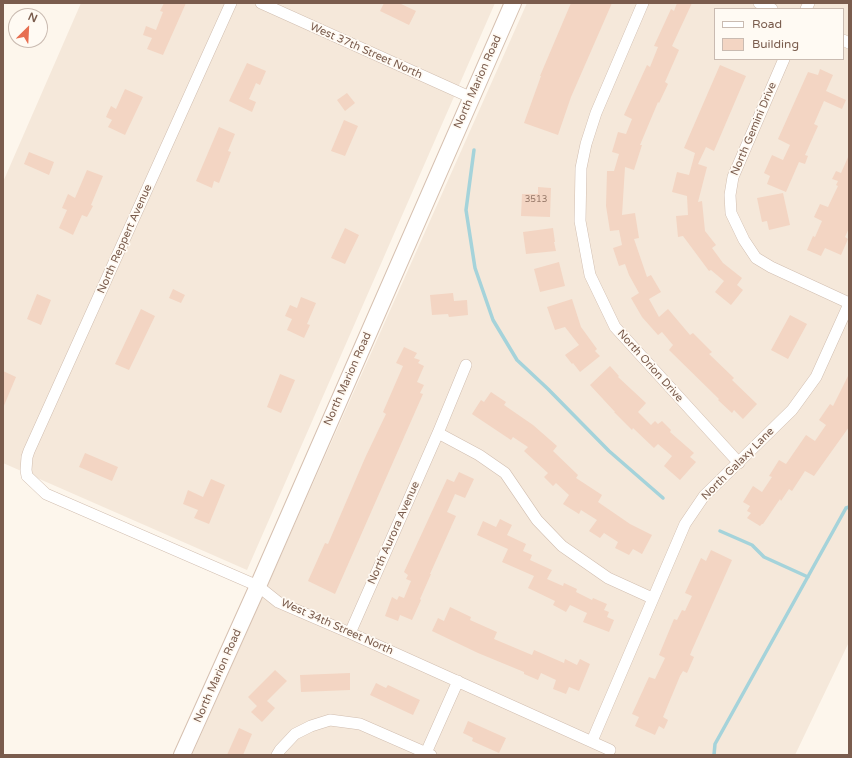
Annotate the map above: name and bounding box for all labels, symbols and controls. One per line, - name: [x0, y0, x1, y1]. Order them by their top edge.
- north arrow: [8, 8, 48, 48]
- legend: [714, 8, 844, 60]
- text: N: [26, 10, 39, 25]
- text: Road: [752, 17, 782, 31]
- street label: West 37th Street North: [308, 20, 424, 82]
- street label: North Marion Road: [451, 33, 505, 131]
- text: Building: [752, 37, 799, 51]
- street label: North Gemini Drive: [728, 80, 780, 178]
- street label: North Reppert Avenue: [95, 182, 155, 296]
- house number: 3513: [525, 195, 547, 205]
- street label: North Orion Drive: [614, 327, 686, 405]
- street label: North Marion Road: [321, 330, 375, 428]
- street label: North Galaxy Lane: [699, 425, 777, 503]
- street label: North Aurora Avenue: [365, 479, 423, 587]
- street label: West 34th Street North: [279, 596, 395, 658]
- street label: North Marion Road: [191, 627, 245, 725]

